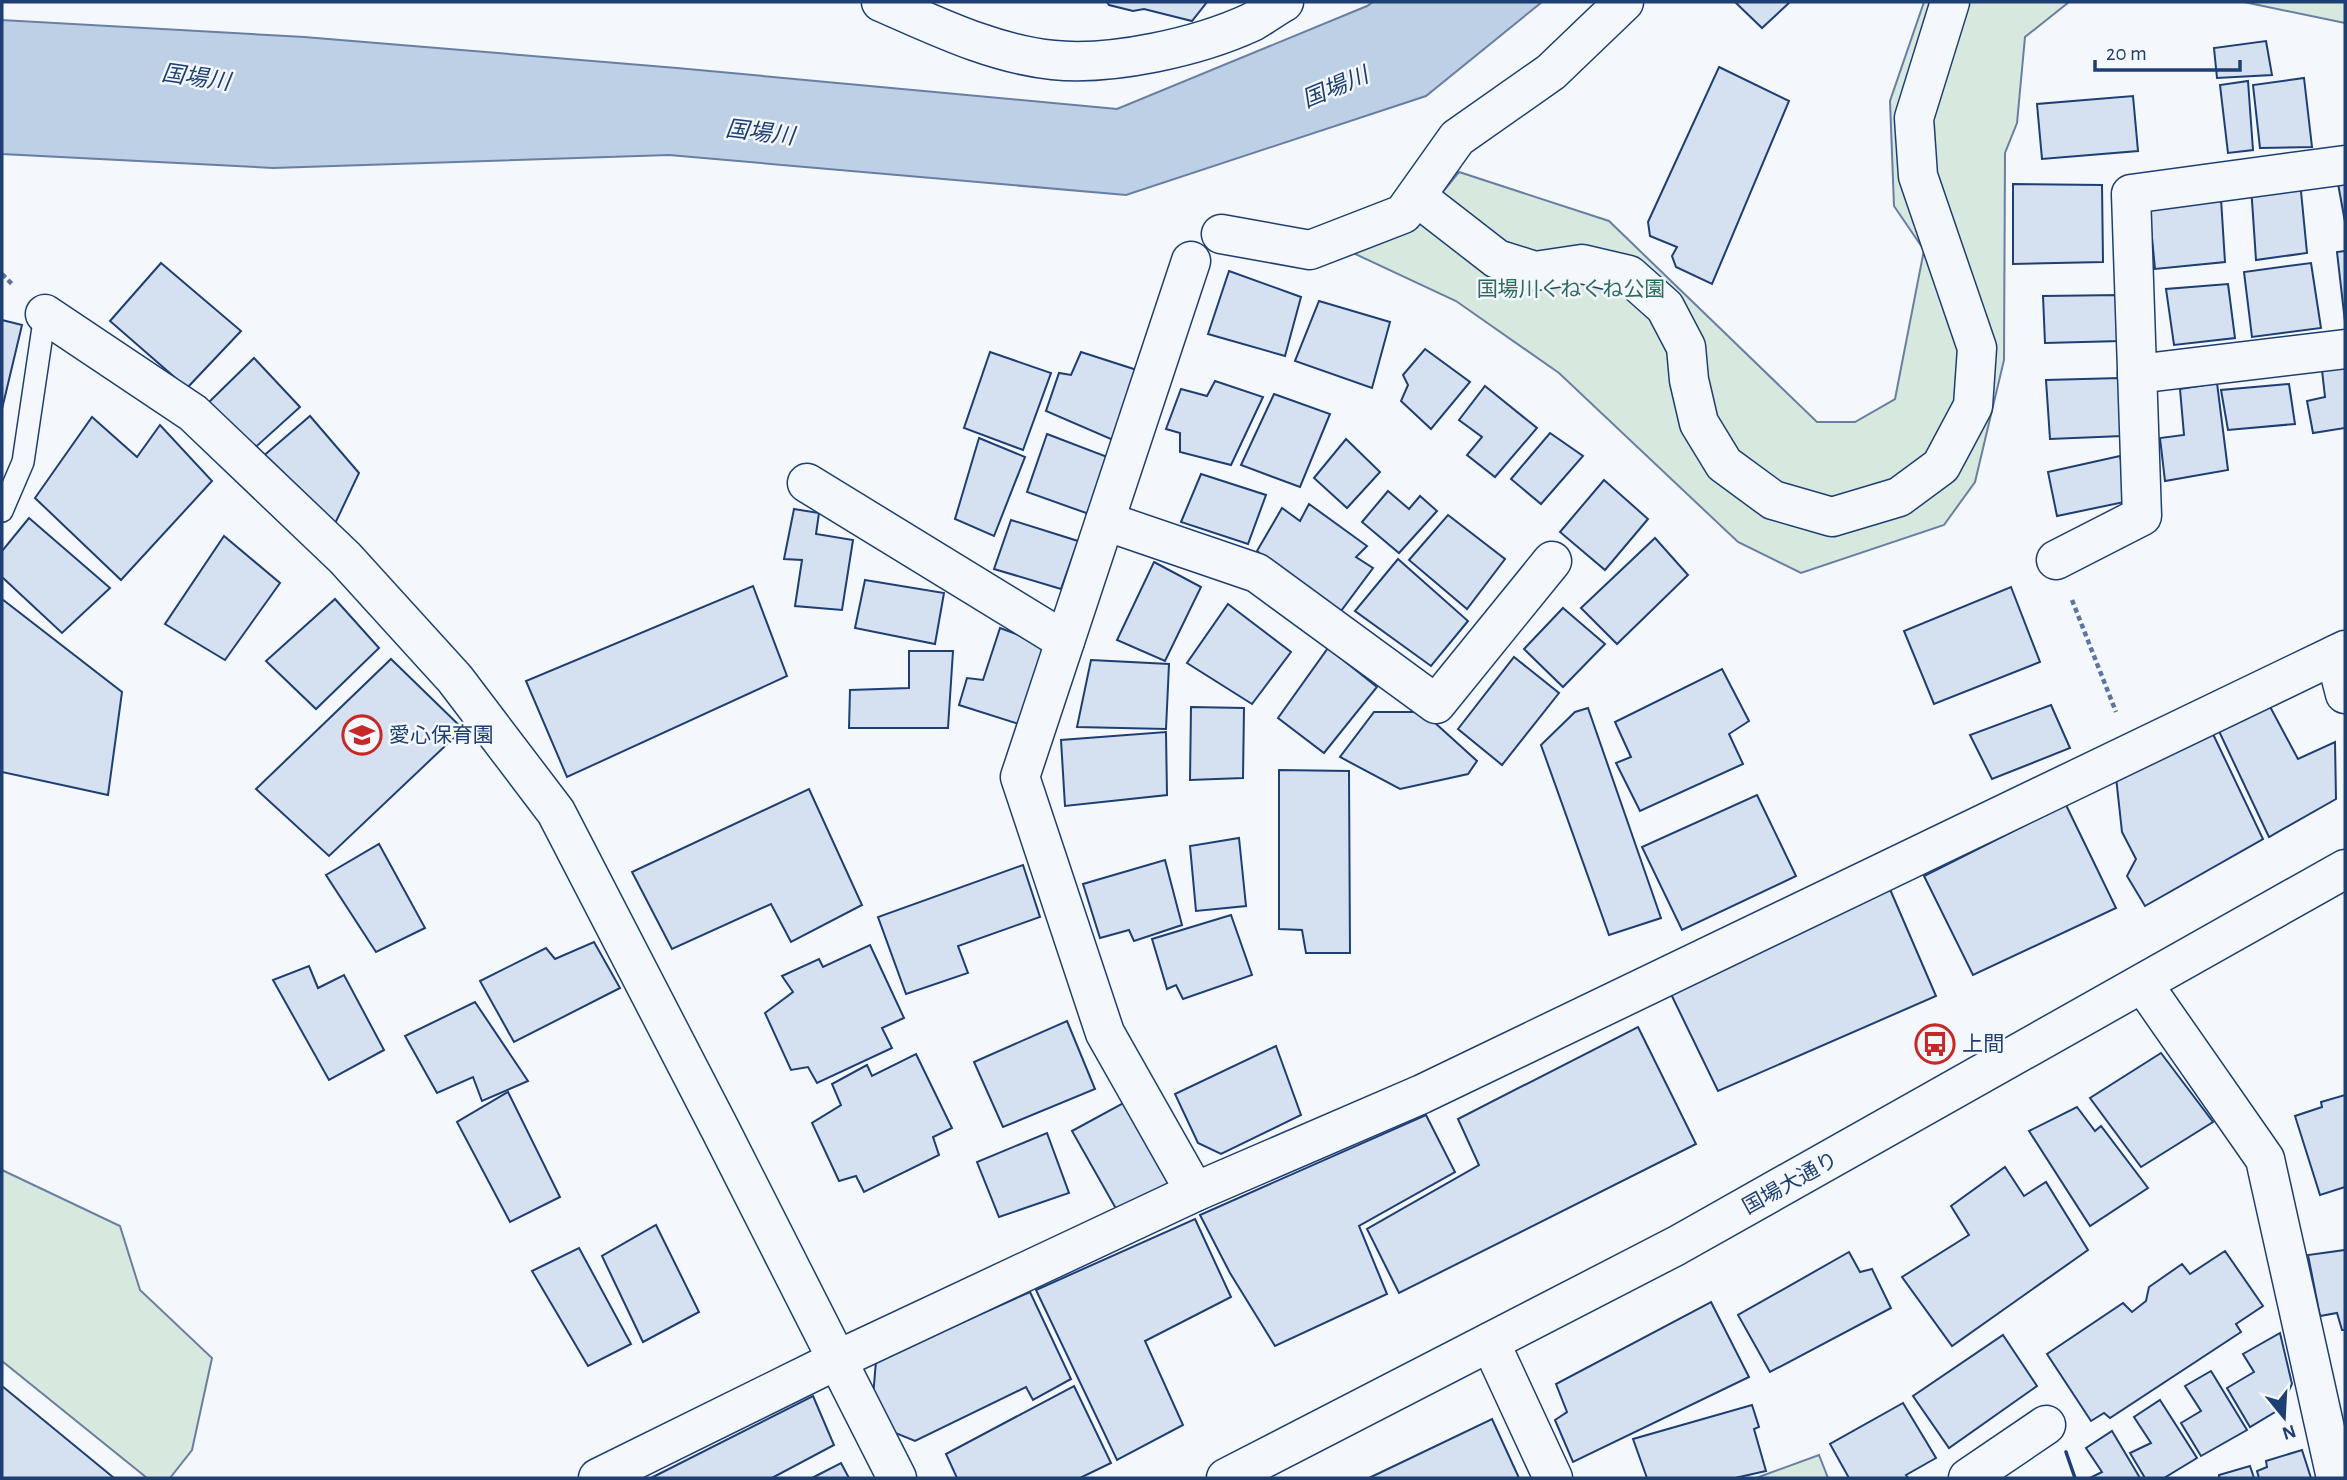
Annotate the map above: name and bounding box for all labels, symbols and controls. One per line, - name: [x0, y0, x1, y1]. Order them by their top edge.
- scale bar: [2095, 28, 2240, 72]
- text: 20 m: [2106, 43, 2147, 64]
- water label: 国場川: [160, 60, 235, 95]
- water label: 国場川: [1299, 61, 1375, 112]
- water label: 国場川: [724, 116, 799, 149]
- park label: 国場川くねくね公園: [1477, 278, 1666, 300]
- school or university icon: 愛心保育園: [341, 714, 383, 756]
- place label: 愛心保育園: [389, 724, 494, 746]
- bus stop icon: 上間: [1914, 1023, 1956, 1065]
- place label: 上間: [1962, 1033, 2004, 1055]
- street label: 国場大通り: [1739, 1148, 1841, 1218]
- north arrow: [2249, 1382, 2319, 1452]
- text: N: [2280, 1421, 2298, 1443]

